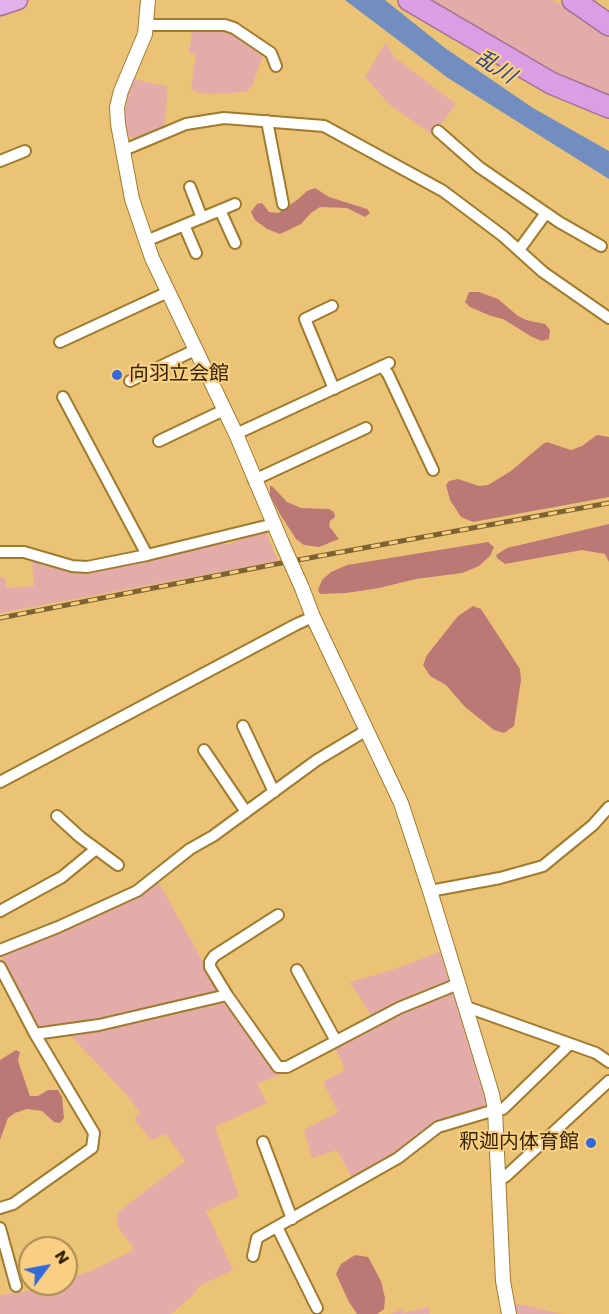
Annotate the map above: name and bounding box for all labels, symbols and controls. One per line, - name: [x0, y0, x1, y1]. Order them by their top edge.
- water label: 乱川: [471, 46, 519, 90]
- place label: 向羽立会館: [129, 363, 229, 387]
- marker: 向羽立会館: [110, 368, 124, 382]
- place label: 釈迦内体育館: [459, 1131, 579, 1155]
- marker: 釈迦内体育館: [584, 1136, 598, 1150]
- north arrow: [18, 1236, 78, 1296]
- text: N: [49, 1246, 75, 1268]

